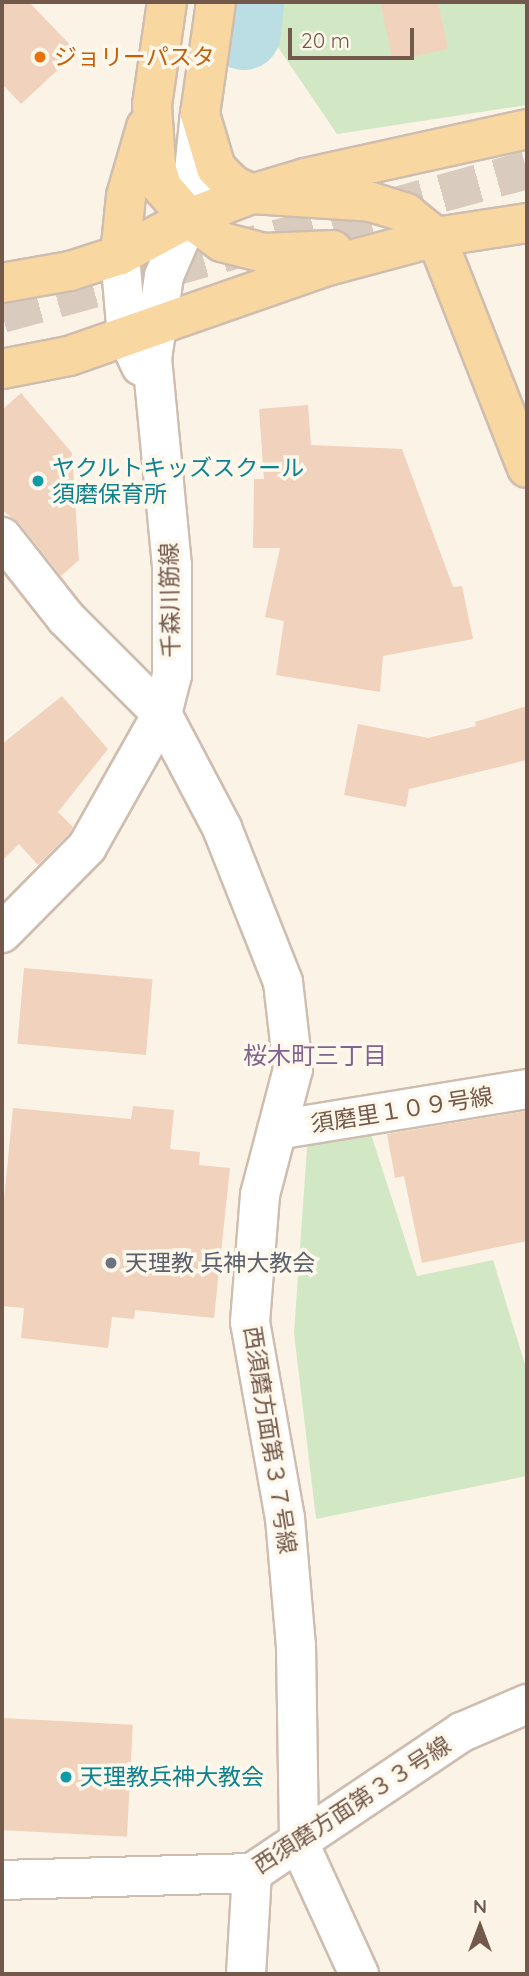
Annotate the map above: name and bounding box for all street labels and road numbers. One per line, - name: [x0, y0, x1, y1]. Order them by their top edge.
- street label: 千森川筋線: [155, 542, 185, 658]
- street label: 須磨里１０９号線: [309, 1082, 495, 1138]
- street label: 西須磨方面第３７号線: [238, 1324, 302, 1556]
- street label: 西須磨方面第３３号線: [248, 1731, 456, 1879]

